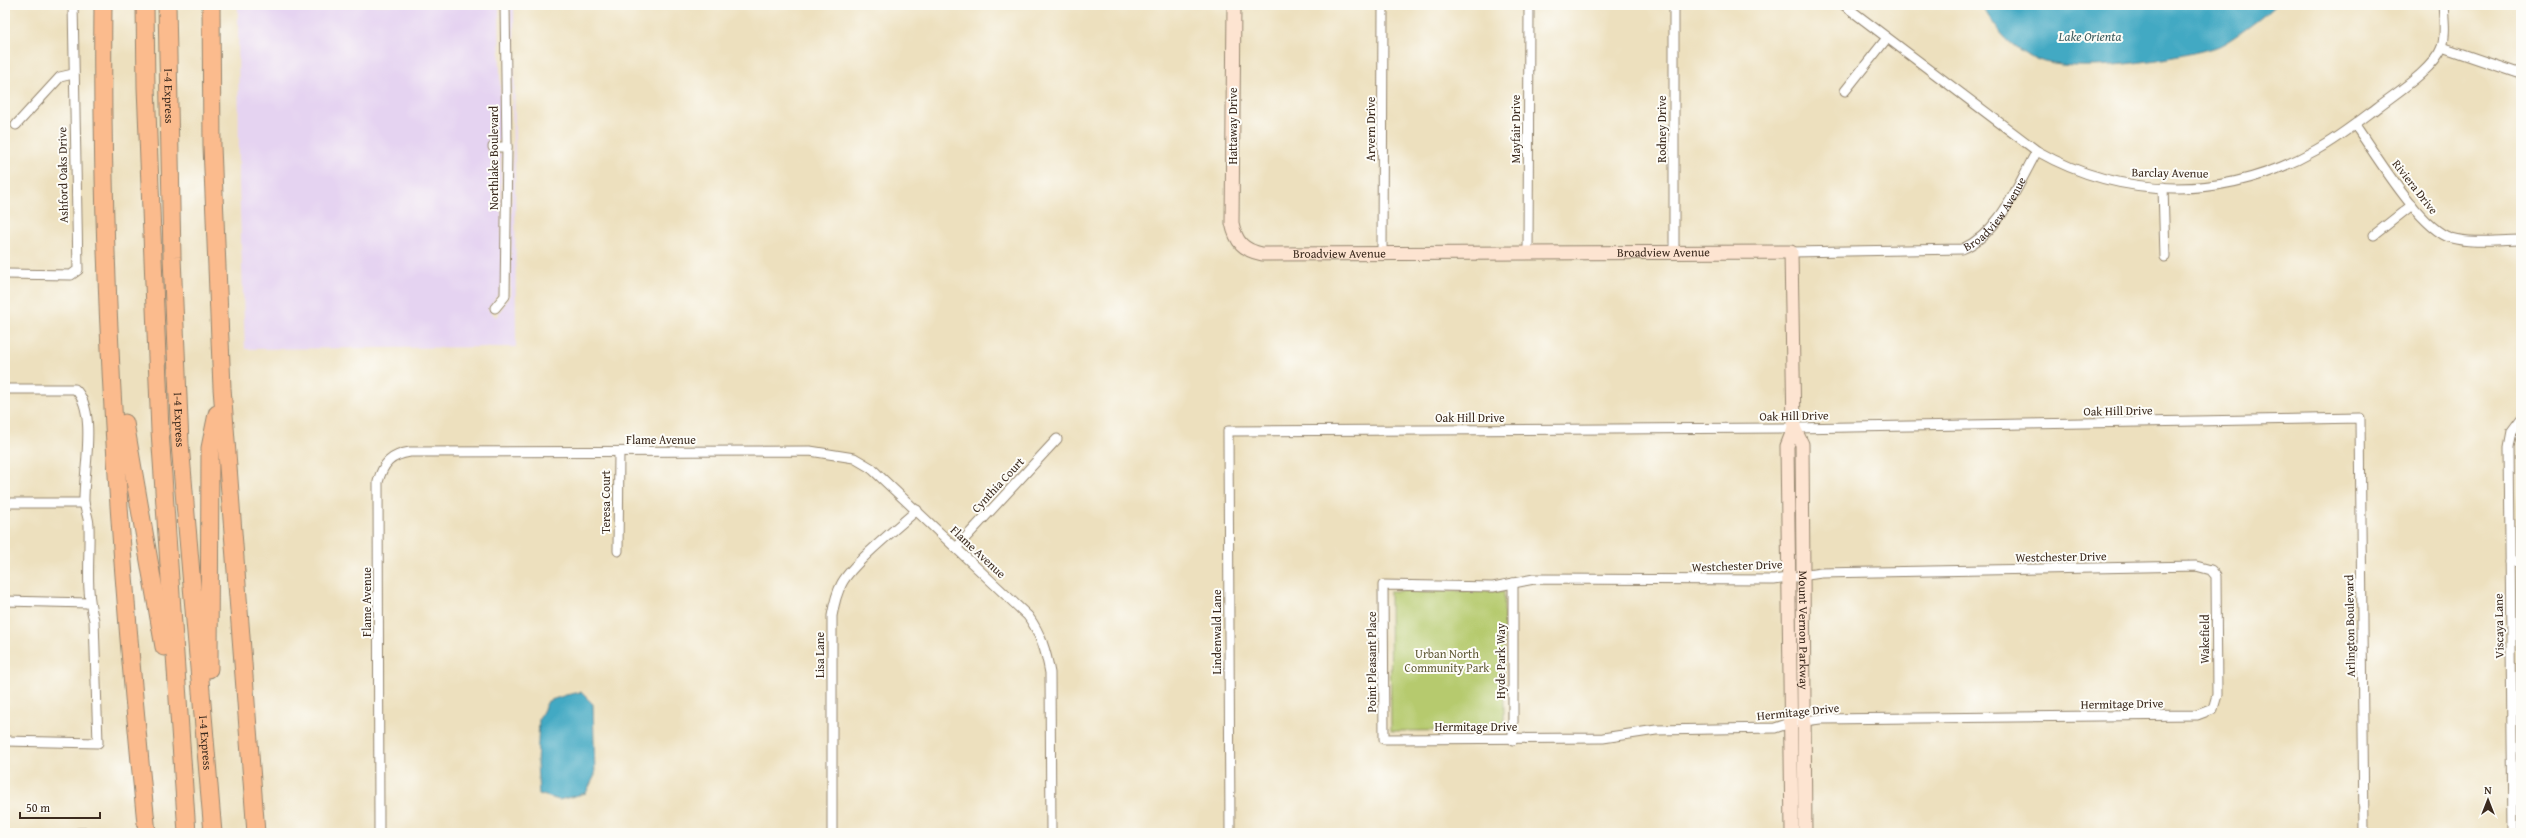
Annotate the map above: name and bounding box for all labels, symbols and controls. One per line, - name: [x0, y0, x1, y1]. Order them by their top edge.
- water label: Lake Orienta: [2058, 27, 2121, 46]
- street label: I-4 Express: [160, 68, 178, 124]
- street label: Hattaway Drive: [1224, 87, 1241, 165]
- street label: Mayfair Drive: [1507, 94, 1524, 163]
- street label: Rodney Drive: [1653, 95, 1670, 163]
- street label: Arvern Drive: [1362, 96, 1379, 161]
- street label: Northlake Boulevard: [485, 105, 502, 210]
- street label: Ashford Oaks Drive: [53, 126, 72, 223]
- street label: Riviera Drive: [2389, 156, 2442, 218]
- street label: Barclay Avenue: [2131, 163, 2209, 182]
- street label: Broadview Avenue: [1960, 173, 2030, 255]
- street label: Broadview Avenue: [1617, 243, 1710, 261]
- street label: Broadview Avenue: [1293, 245, 1386, 262]
- street label: I-4 Express: [170, 392, 189, 448]
- street label: Oak Hill Drive: [2083, 401, 2153, 420]
- street label: Oak Hill Drive: [1759, 406, 1829, 425]
- street label: Oak Hill Drive: [1435, 409, 1505, 426]
- street label: Flame Avenue: [626, 431, 696, 448]
- street label: Cynthia Court: [967, 453, 1028, 516]
- street label: Teresa Court: [597, 469, 614, 534]
- street label: Flame Avenue: [947, 522, 1010, 582]
- street label: Westchester Drive: [2015, 547, 2107, 566]
- street label: Westchester Drive: [1691, 555, 1783, 576]
- street label: Flame Avenue: [358, 567, 375, 637]
- street label: Mount Vernon Parkway: [1795, 570, 1813, 690]
- street label: Arlington Boulevard: [2340, 574, 2359, 677]
- street label: Lindenwald Lane: [1208, 589, 1225, 675]
- street label: Viscaya Lane: [2489, 593, 2508, 659]
- street label: Point Pleasant Place: [1363, 611, 1380, 713]
- street label: Wakefield: [2196, 614, 2213, 664]
- street label: Hyde Park Way: [1492, 623, 1509, 699]
- street label: Lisa Lane: [811, 632, 828, 678]
- park label: Urban North Community Park: [1405, 645, 1490, 676]
- street label: Hermitage Drive: [2080, 694, 2164, 713]
- street label: Hermitage Drive: [1756, 699, 1840, 724]
- street label: I-4 Express: [195, 715, 217, 771]
- street label: Hermitage Drive: [1435, 718, 1518, 735]
- north arrow: [2468, 780, 2508, 820]
- text: N: [2484, 782, 2492, 798]
- scale bar: [20, 794, 100, 820]
- text: 50 m: [26, 799, 50, 816]

